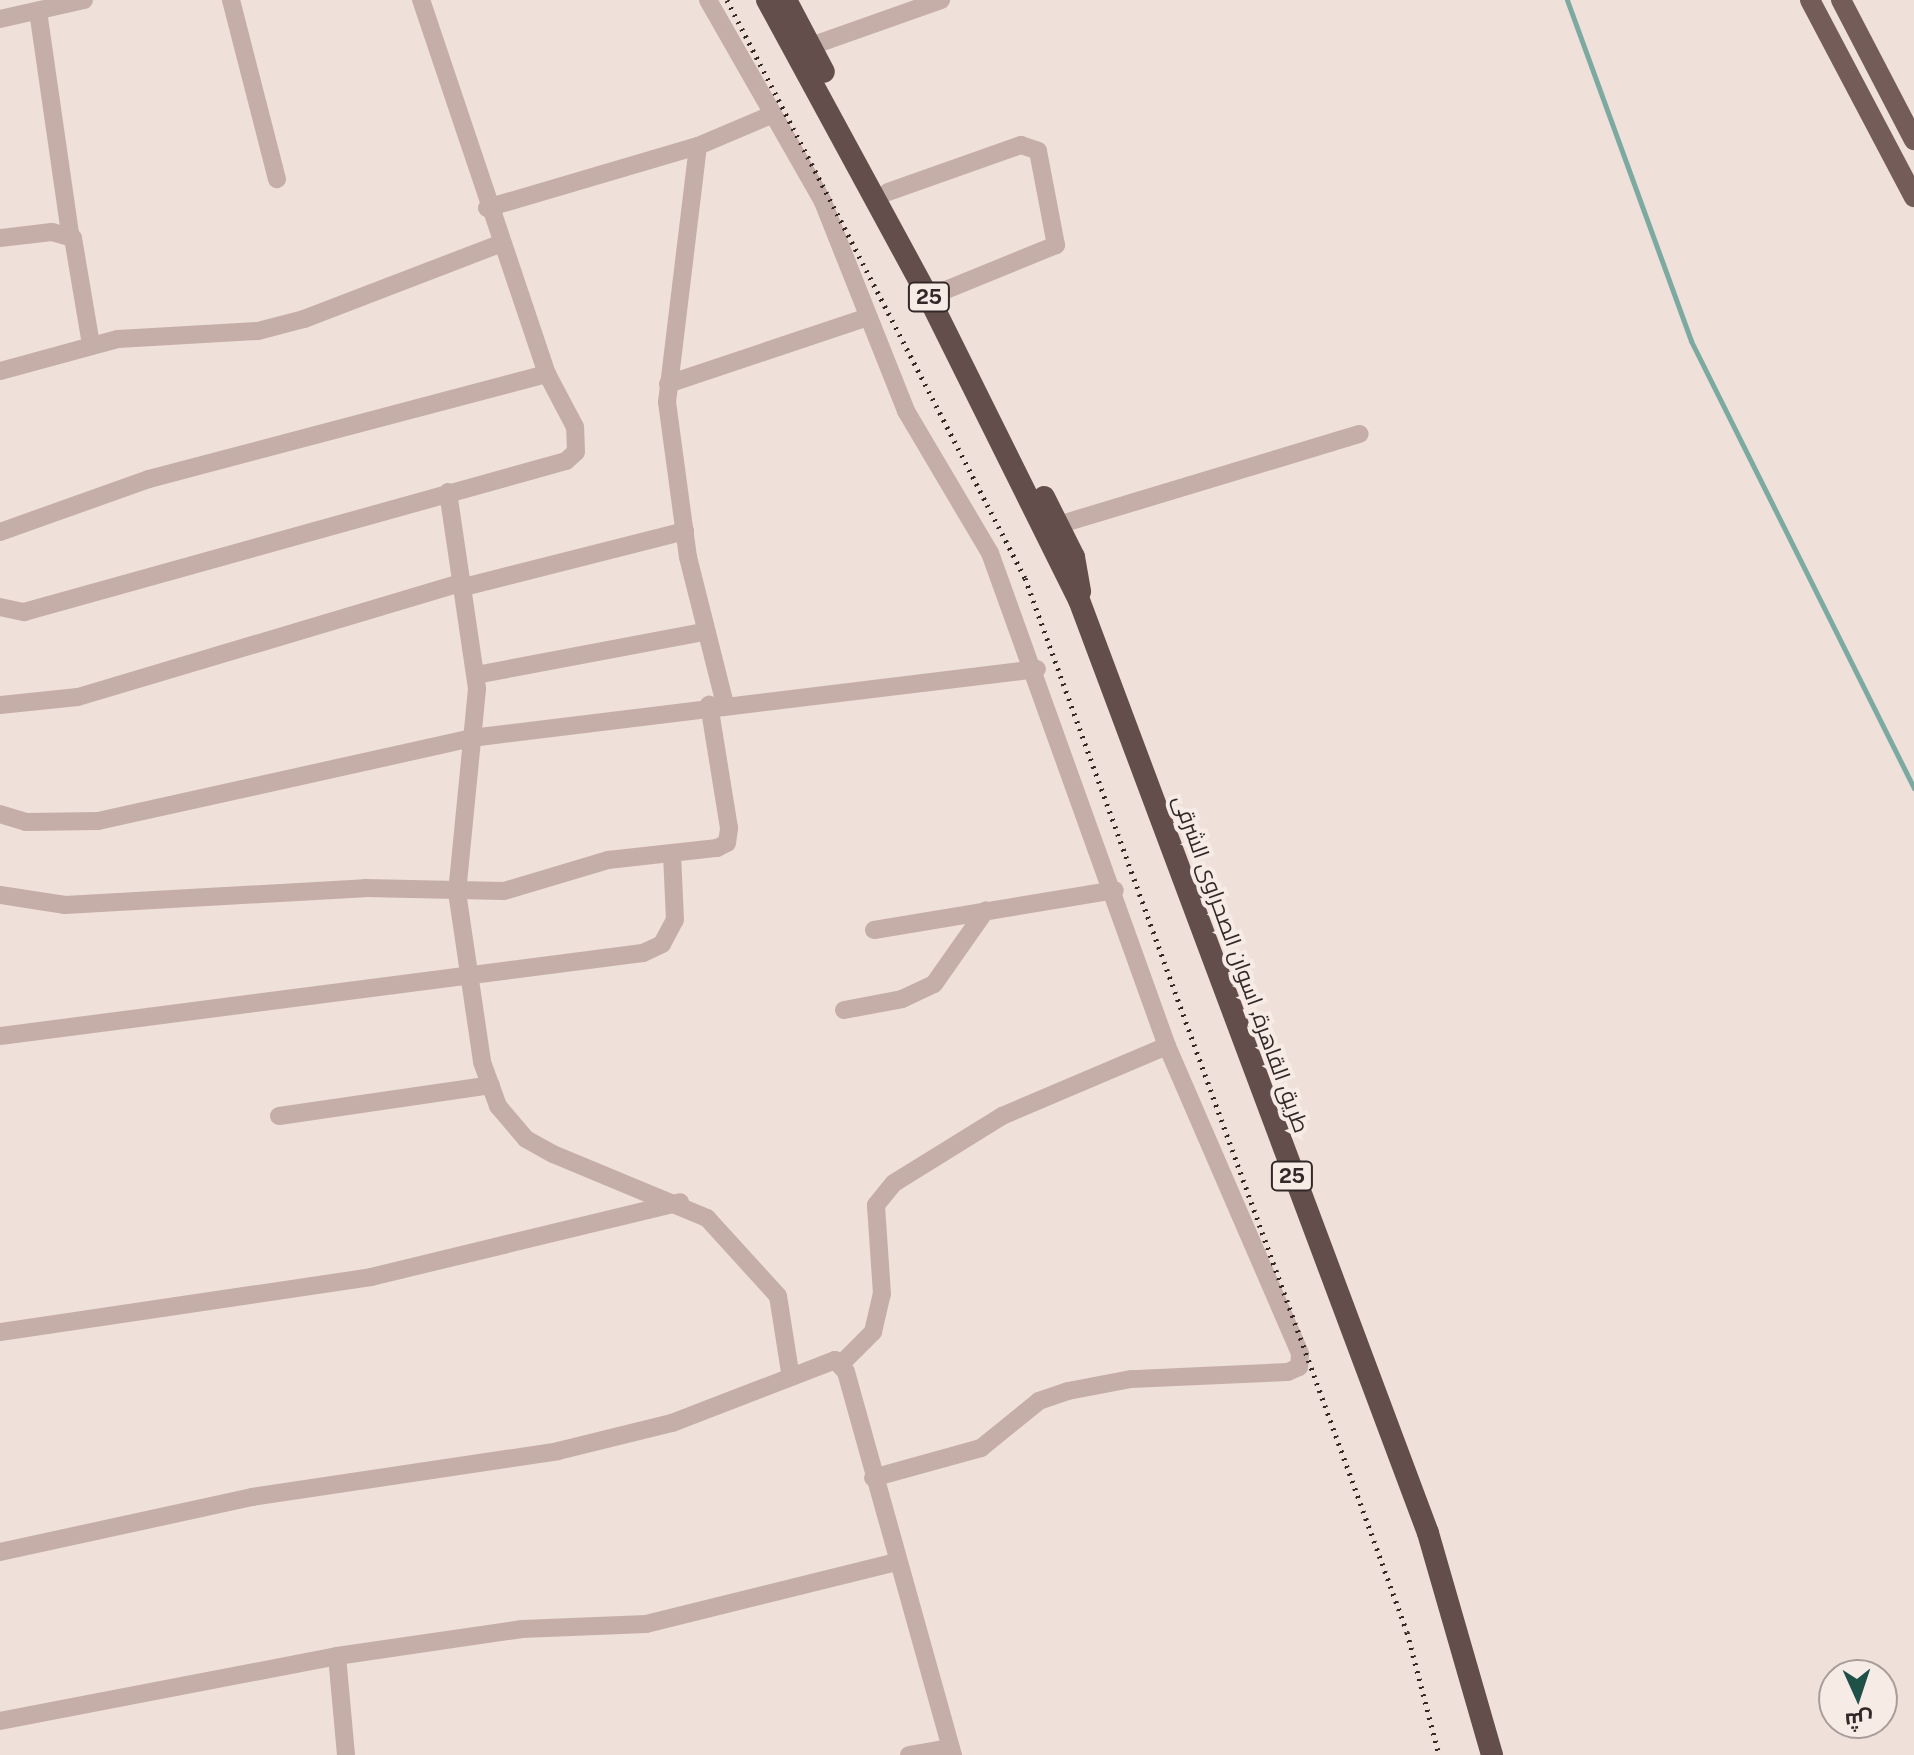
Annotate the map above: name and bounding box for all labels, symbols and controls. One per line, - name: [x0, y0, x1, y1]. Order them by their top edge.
- road number: 25: [907, 281, 951, 313]
- street label: طريق القاهرة, اسوان الصحراوى الشرقى: [1167, 791, 1315, 1137]
- road number: 25: [1270, 1160, 1314, 1192]
- north arrow: [1818, 1659, 1898, 1739]
- text: ش: [1844, 1707, 1874, 1735]

